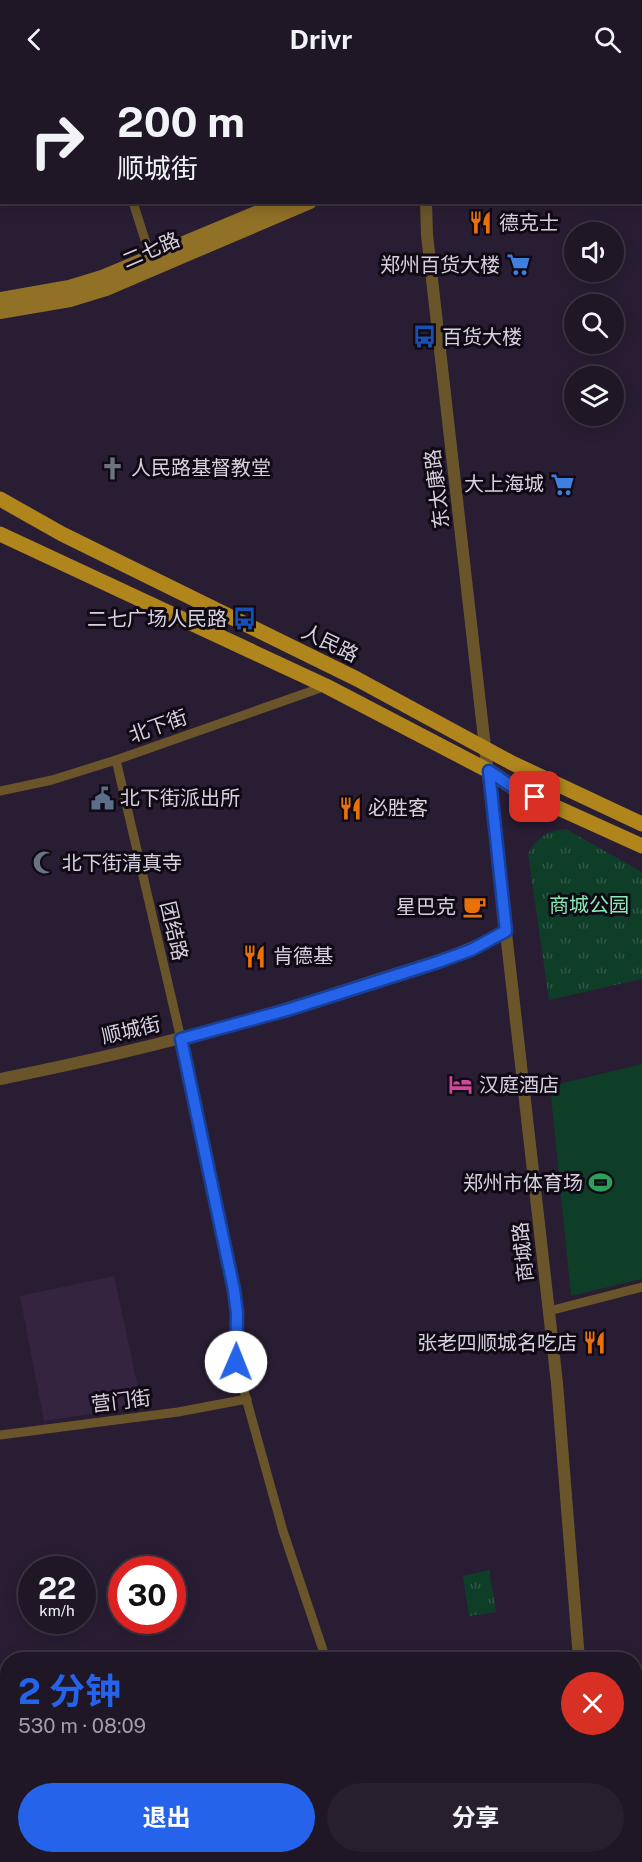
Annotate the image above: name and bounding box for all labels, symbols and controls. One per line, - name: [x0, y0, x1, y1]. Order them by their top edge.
- icon: back: [18, 23, 51, 56]
- text: Drivr: [290, 23, 352, 55]
- icon: search: [591, 23, 624, 56]
- text: 200 m: [117, 97, 245, 146]
- icon: right: [18, 102, 96, 180]
- text: 顺城街: [117, 152, 198, 184]
- restaurant icon: 德克士: [468, 210, 494, 236]
- place label: 德克士: [499, 211, 559, 235]
- map controls: [564, 222, 624, 426]
- button: sound: [564, 222, 624, 282]
- street label: 二七路: [119, 227, 183, 273]
- supermarket icon: 郑州百货大楼: [505, 252, 531, 278]
- place label: 郑州百货大楼: [380, 253, 500, 277]
- button: search: [564, 294, 624, 354]
- bus stop icon: 百货大楼: [411, 324, 437, 350]
- place label: 百货大楼: [442, 325, 522, 349]
- button: layers: [564, 366, 624, 426]
- street label: 东太康路: [420, 448, 454, 530]
- church icon: 人民路基督教堂: [100, 455, 126, 481]
- place label: 人民路基督教堂: [131, 456, 271, 480]
- supermarket icon: 大上海城: [549, 471, 575, 497]
- place label: 大上海城: [464, 472, 544, 496]
- bus stop icon: 二七广场人民路: [232, 606, 258, 632]
- place label: 二七广场人民路: [87, 607, 227, 631]
- street label: 人民路: [298, 619, 362, 667]
- street label: 北下街: [126, 705, 190, 747]
- pin: [509, 771, 560, 822]
- icon: arrive: [518, 780, 551, 813]
- public building icon: 北下街派出所: [89, 785, 115, 811]
- place label: 北下街派出所: [120, 786, 240, 810]
- restaurant icon: 必胜客: [337, 795, 363, 821]
- place label: 必胜客: [368, 796, 428, 820]
- mosque icon: 北下街清真寺: [31, 850, 57, 876]
- place label: 北下街清真寺: [62, 851, 182, 875]
- park label: 商城公园: [549, 893, 629, 917]
- cafe icon: 星巴克: [461, 894, 487, 920]
- place label: 星巴克: [396, 895, 456, 919]
- street label: 团结路: [156, 899, 192, 963]
- restaurant icon: 肯德基: [242, 943, 268, 969]
- place label: 肯德基: [273, 944, 333, 968]
- street label: 顺城街: [99, 1012, 163, 1048]
- hotel icon: 汉庭酒店: [448, 1072, 474, 1098]
- place label: 汉庭酒店: [479, 1073, 559, 1097]
- sports icon: 郑州市体育场: [588, 1170, 614, 1196]
- place label: 郑州市体育场: [463, 1171, 583, 1195]
- street label: 商城路: [508, 1221, 538, 1283]
- position arrow: [204, 1330, 268, 1394]
- restaurant icon: 张老四顺城名吃店: [582, 1330, 608, 1356]
- place label: 张老四顺城名吃店: [417, 1331, 577, 1355]
- street label: 营门街: [90, 1385, 152, 1417]
- speed limit sign: 30: [108, 1556, 186, 1634]
- text: 22: [38, 1570, 76, 1606]
- text: km/h: [39, 1602, 75, 1619]
- text: 2 分钟: [18, 1670, 121, 1712]
- button: close: [561, 1672, 624, 1735]
- text: 530 m · 08:09: [18, 1714, 146, 1738]
- button: 退出: [18, 1783, 315, 1852]
- button: 分享: [327, 1783, 624, 1852]

